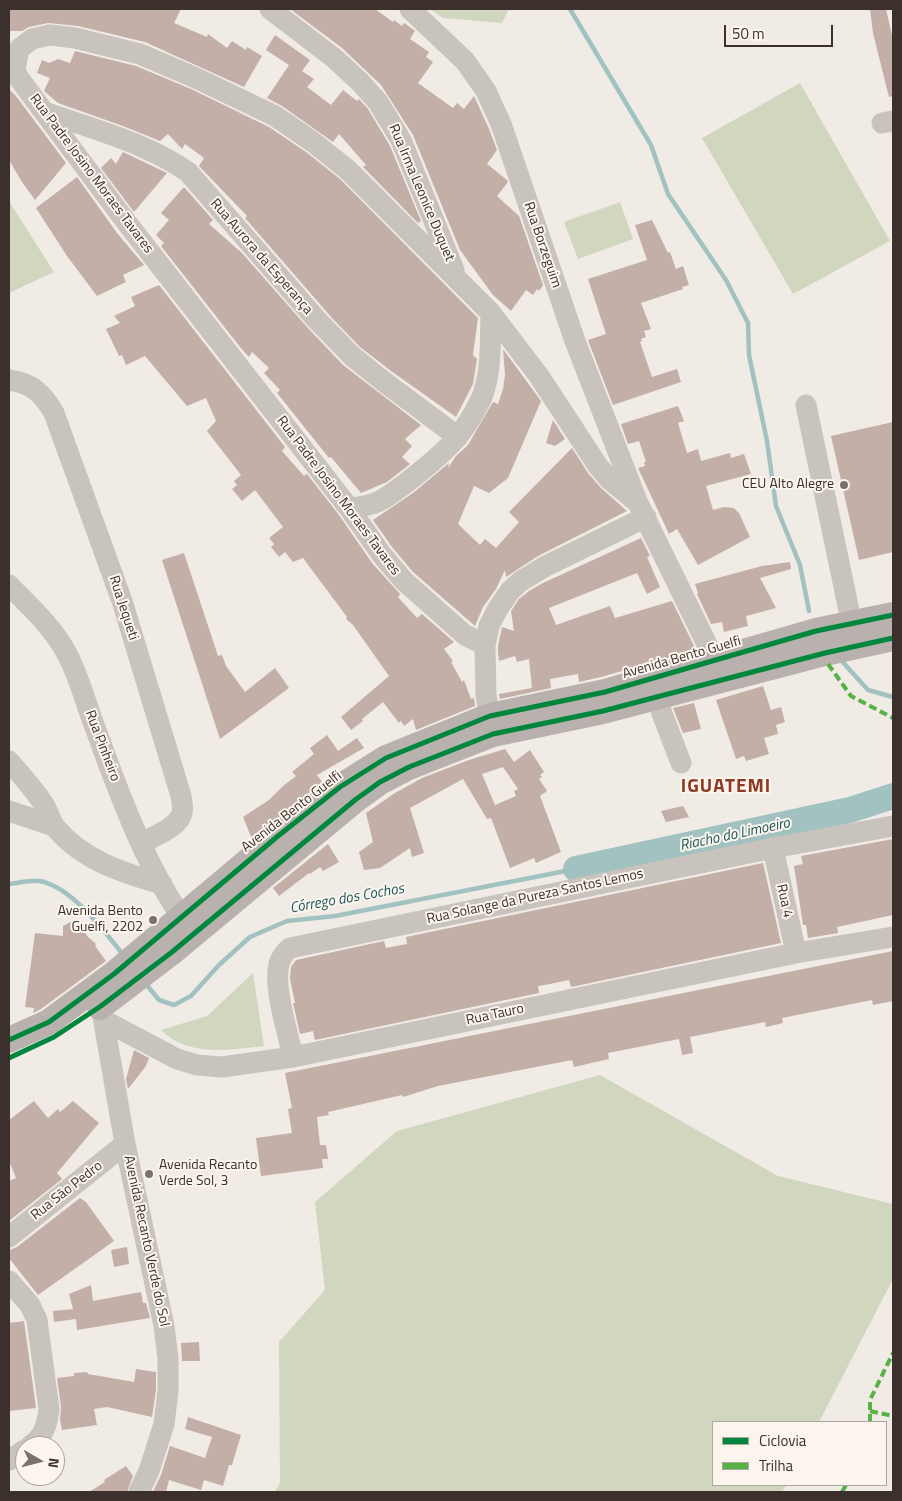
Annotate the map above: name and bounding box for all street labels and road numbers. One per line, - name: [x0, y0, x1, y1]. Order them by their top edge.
- street label: Rua Padre Josino Moraes Tavares: [26, 91, 156, 257]
- street label: Rua Irma Leonice Duquet: [384, 122, 458, 264]
- street label: Rua Aurora da Esperança: [206, 196, 316, 318]
- street label: Rua Borzeguim: [519, 200, 565, 290]
- street label: Rua Padre Josino Moraes Tavares: [273, 413, 403, 579]
- street label: Rua Jequeti: [105, 574, 141, 642]
- street label: Avenida Bento Guelfi: [621, 633, 743, 683]
- street label: Rua Pinheiro: [81, 708, 123, 784]
- street label: Avenida Bento Guelfi: [239, 768, 345, 856]
- street label: Rua Solange da Pureza Santos Lemos: [425, 866, 645, 928]
- street label: Rua 4: [772, 883, 796, 919]
- street label: Rua Tauro: [465, 1001, 525, 1029]
- street label: Avenida Recanto Verde do Sol: [120, 1154, 172, 1328]
- street label: Rua São Pedro: [28, 1158, 106, 1224]

